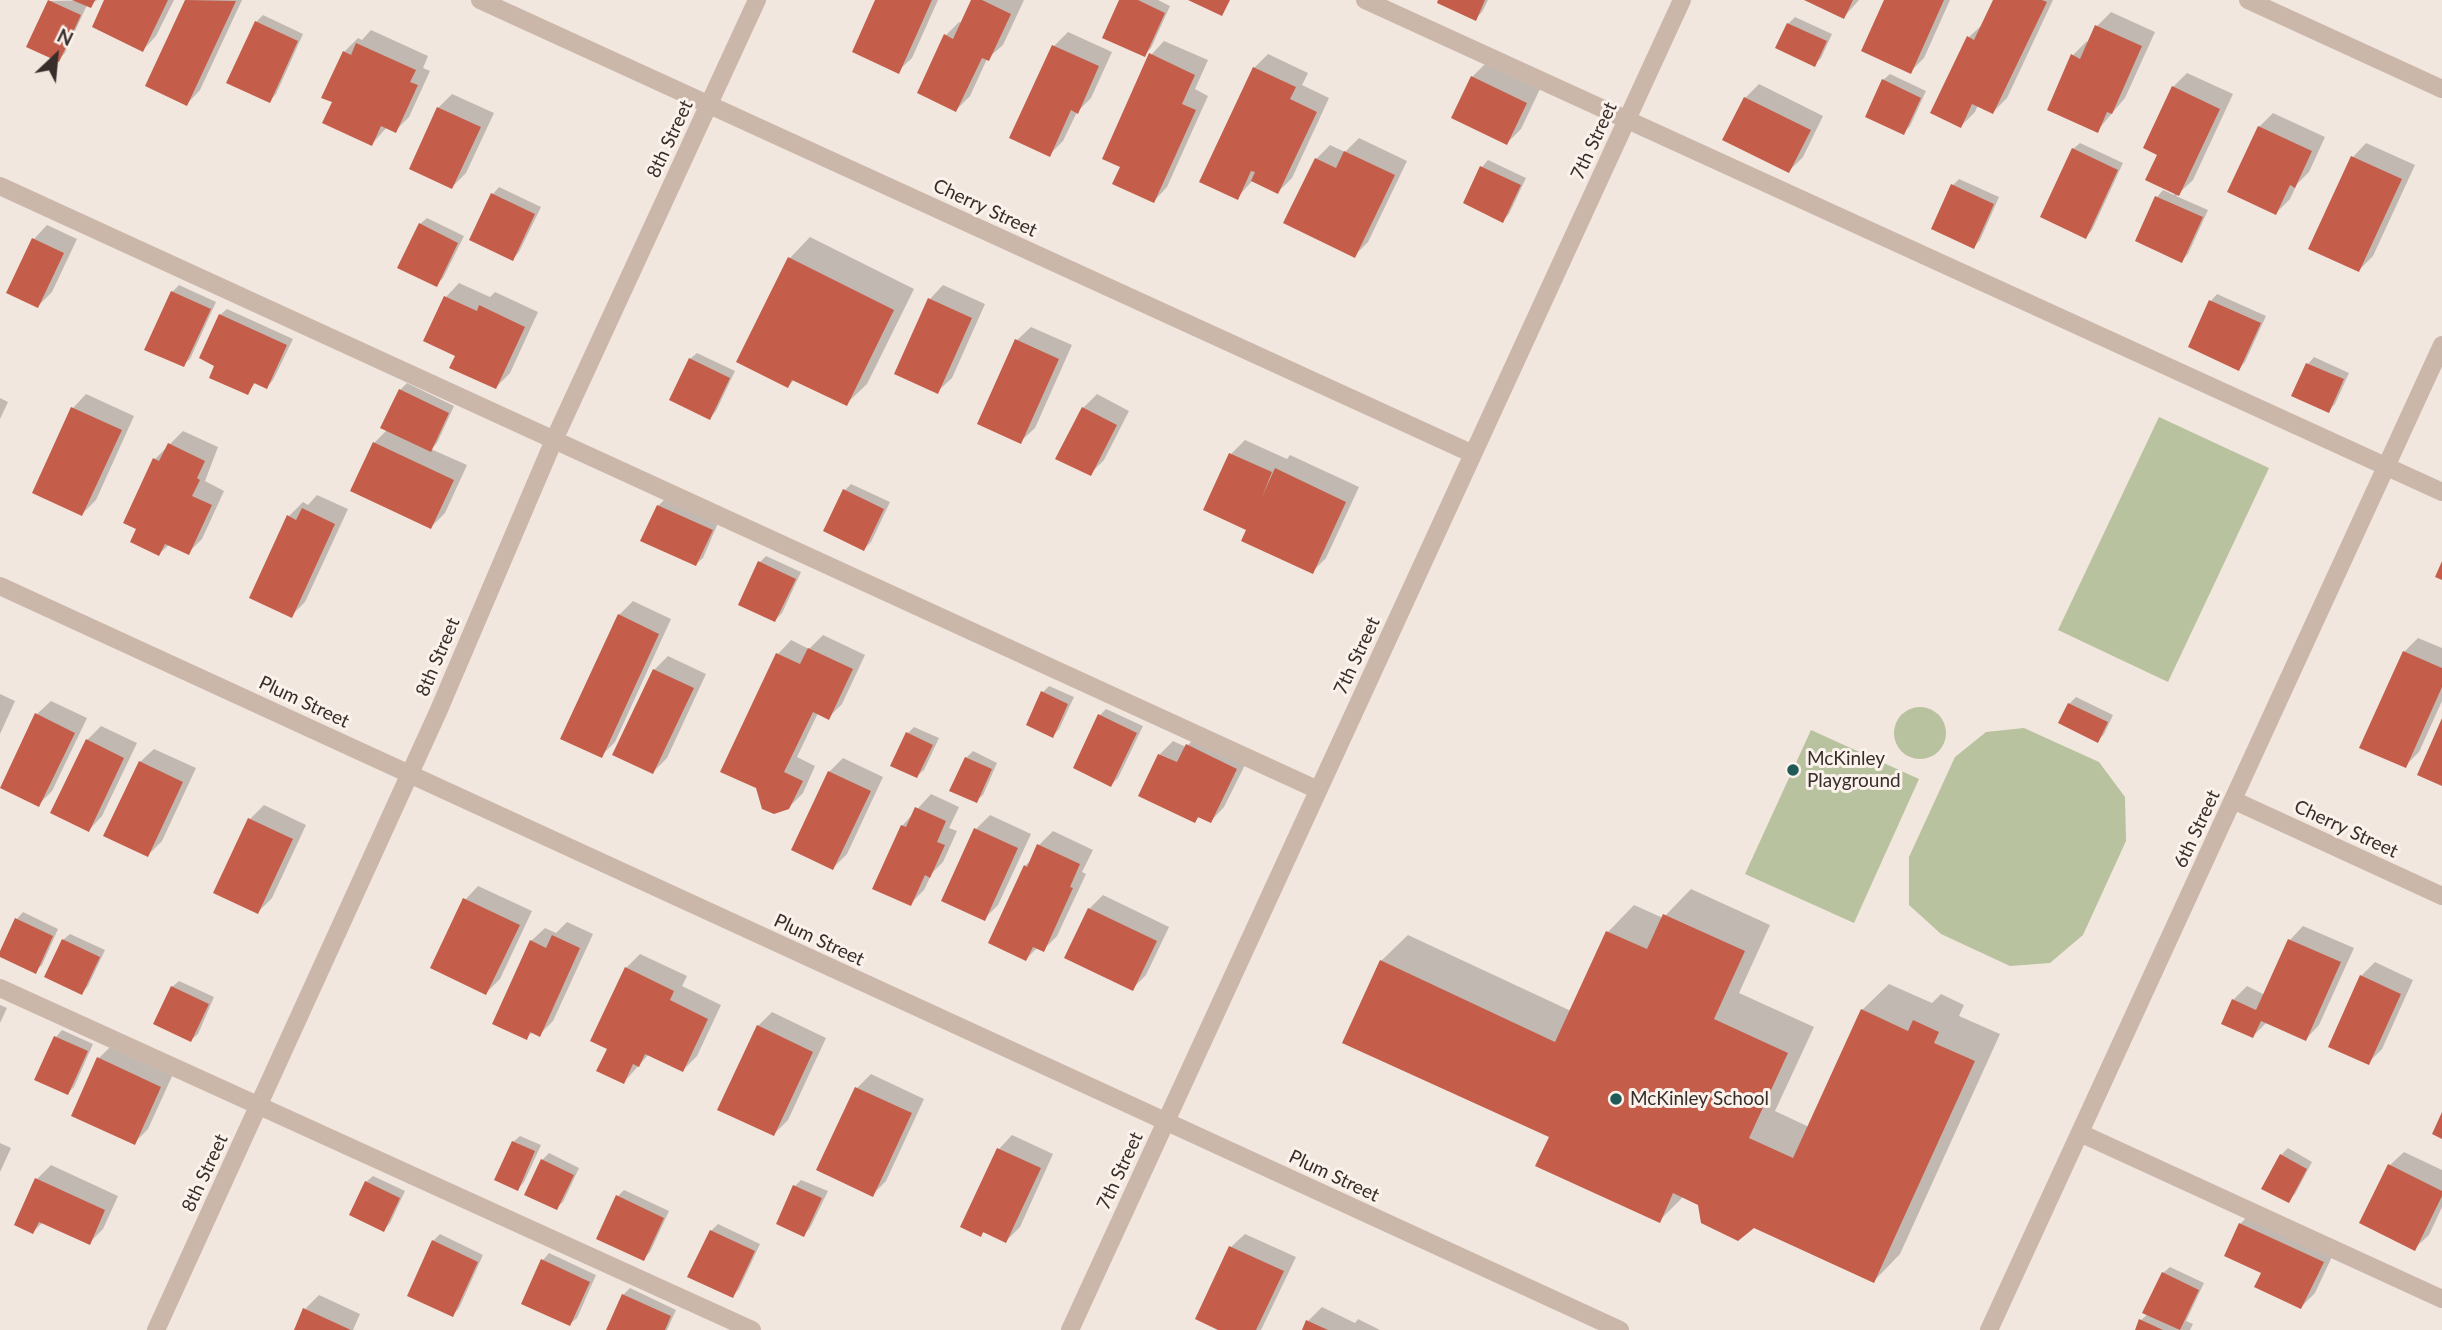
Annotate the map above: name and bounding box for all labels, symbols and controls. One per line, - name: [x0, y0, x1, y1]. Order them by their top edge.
- north arrow: [21, 21, 91, 91]
- text: N: [54, 23, 77, 50]
- street label: 8th Street: [642, 96, 698, 182]
- street label: 7th Street: [1566, 98, 1622, 184]
- street label: Cherry Street: [929, 174, 1041, 242]
- street label: 7th Street: [1329, 613, 1385, 699]
- street label: 8th Street: [411, 614, 465, 700]
- street label: Plum Street: [255, 671, 353, 733]
- place label: McKinley Playground: [1807, 748, 1901, 792]
- marker: McKinley Playground: [1785, 762, 1801, 778]
- street label: 6th Street: [2169, 786, 2225, 872]
- street label: Cherry Street: [2290, 795, 2402, 863]
- street label: Plum Street: [770, 909, 868, 971]
- place label: McKinley School: [1630, 1088, 1769, 1110]
- marker: McKinley School: [1608, 1091, 1624, 1107]
- street label: 7th Street: [1092, 1128, 1148, 1214]
- street label: 8th Street: [177, 1130, 233, 1216]
- street label: Plum Street: [1285, 1145, 1383, 1207]

